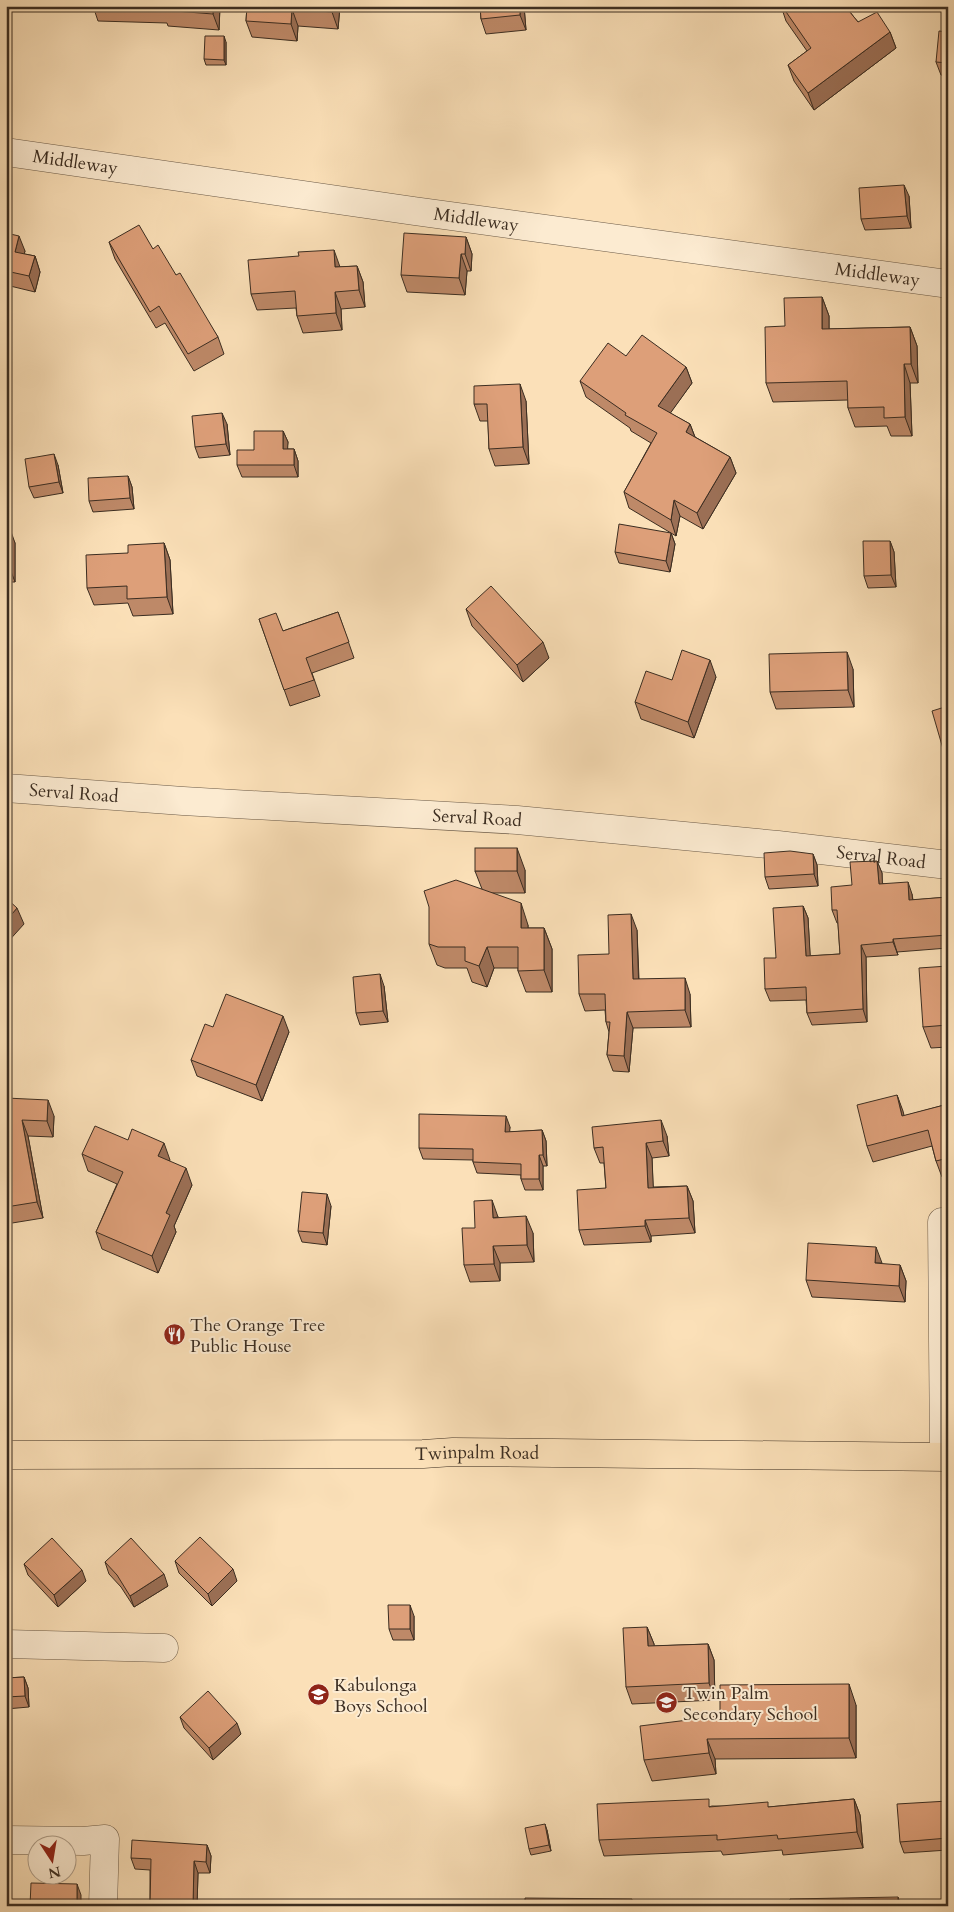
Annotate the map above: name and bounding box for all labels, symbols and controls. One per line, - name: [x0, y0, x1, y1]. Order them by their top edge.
- street label: Middleway: [31, 144, 120, 181]
- street label: Middleway: [432, 201, 521, 238]
- street label: Middleway: [833, 256, 922, 293]
- street label: Serval Road: [28, 777, 120, 809]
- street label: Serval Road: [432, 803, 523, 833]
- street label: Serval Road: [835, 839, 927, 875]
- place label: The Orange Tree Public House: [190, 1313, 325, 1359]
- restaurant icon: The Orange Tree Public House: [162, 1323, 186, 1347]
- street label: Twinpalm Road: [415, 1439, 540, 1467]
- place label: Kabulonga Boys School: [334, 1673, 428, 1719]
- place label: Twin Palm Secondary School: [683, 1681, 818, 1727]
- school or university icon: Kabulonga Boys School: [306, 1683, 330, 1707]
- school or university icon: Twin Palm Secondary School: [655, 1691, 679, 1715]
- north arrow: [28, 1834, 78, 1884]
- text: N: [47, 1862, 63, 1883]

